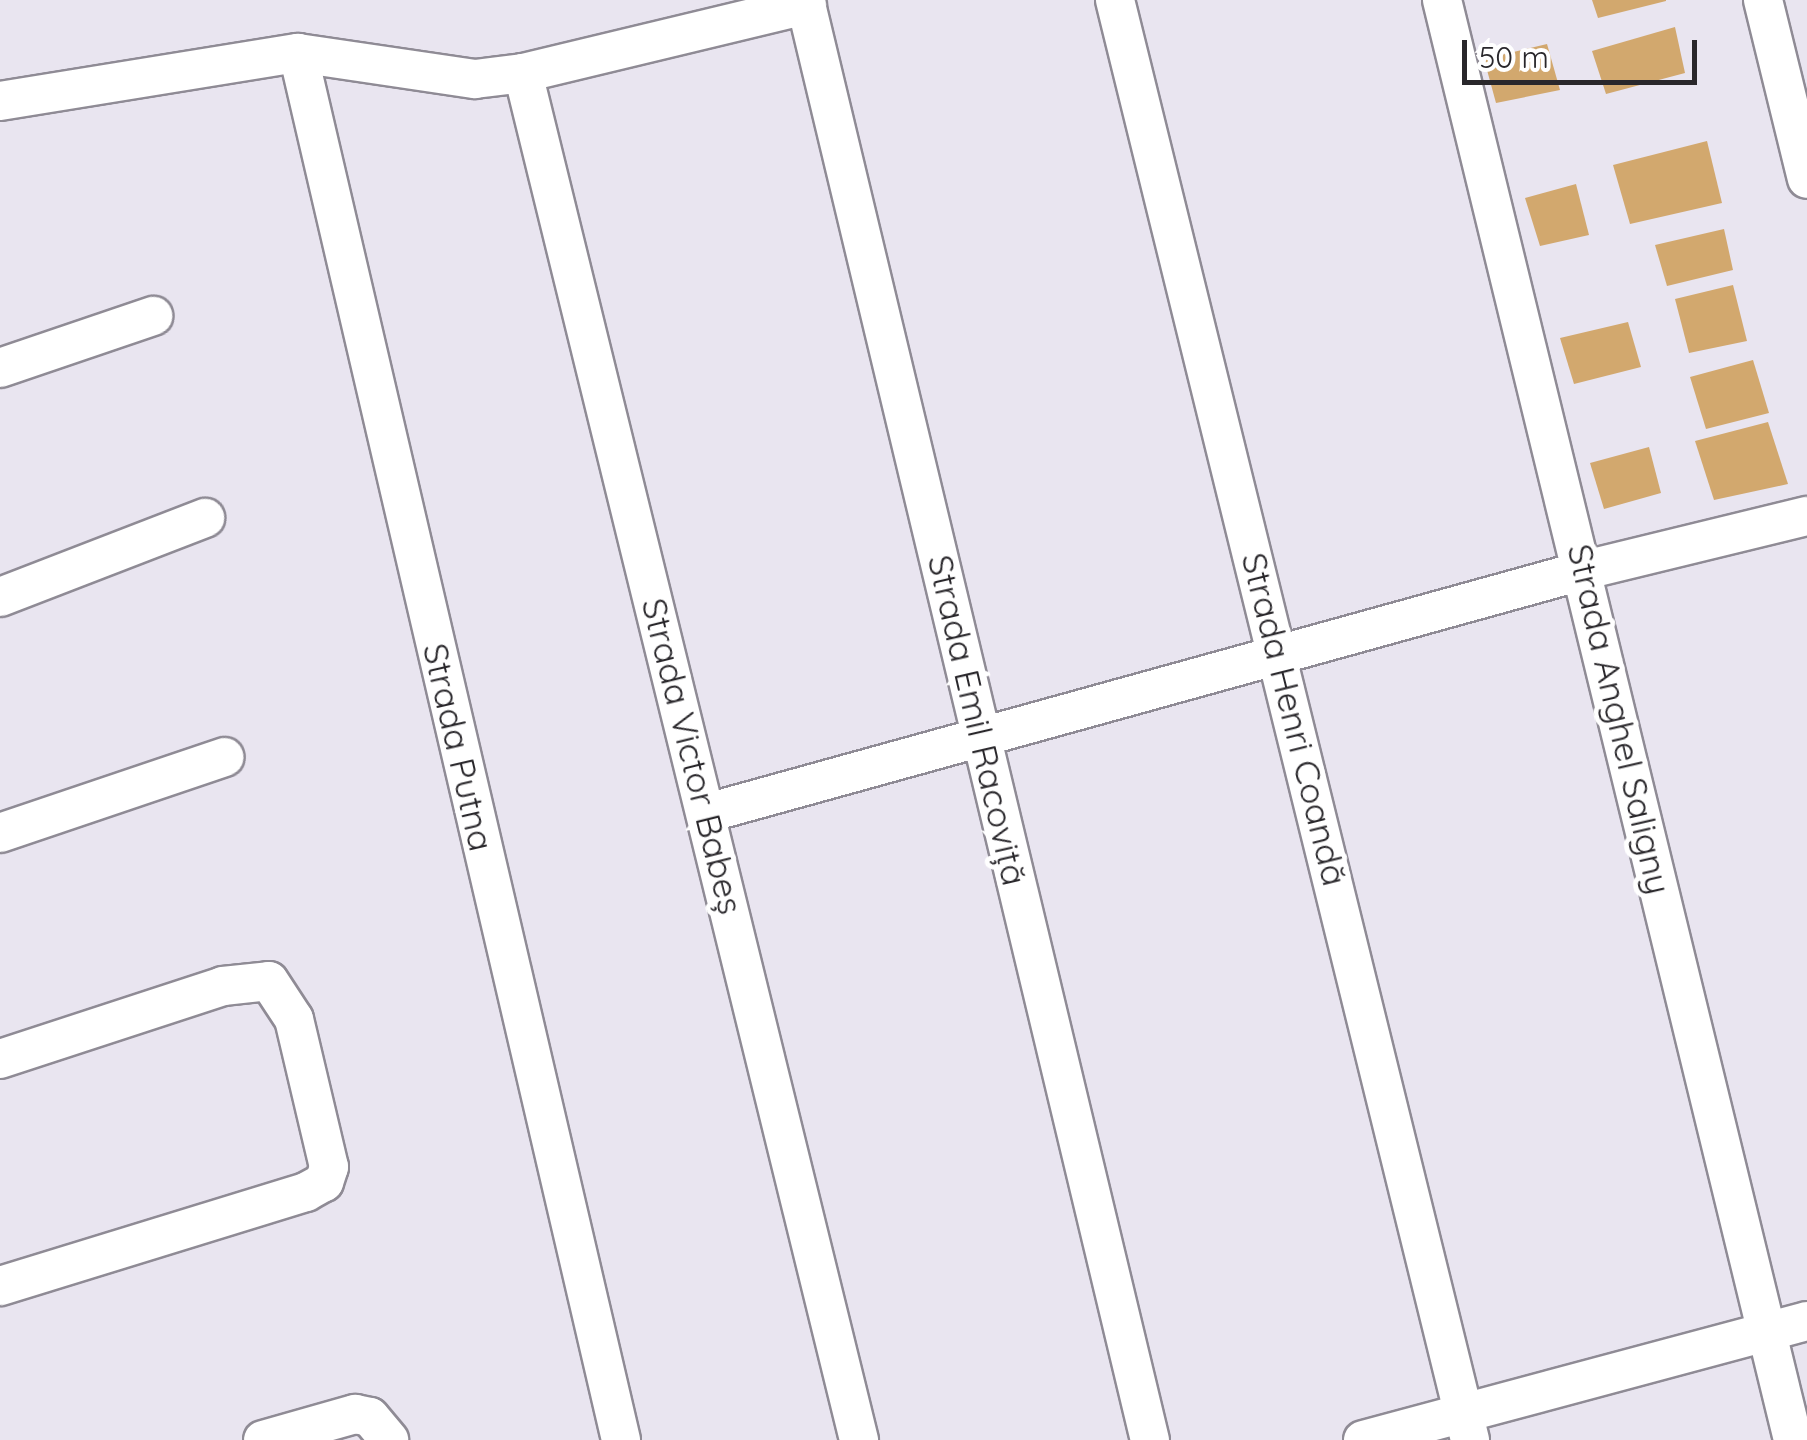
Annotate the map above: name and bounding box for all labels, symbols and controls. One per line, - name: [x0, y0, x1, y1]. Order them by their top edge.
- scale bar: [1467, 20, 1702, 82]
- text: 50 m: [1479, 38, 1549, 76]
- street label: Strada Anghel Saligny: [1559, 540, 1681, 898]
- street label: Strada Henri Coandă: [1233, 548, 1357, 890]
- street label: Strada Emil Racoviță: [920, 551, 1036, 889]
- street label: Strada Victor Babeș: [633, 594, 753, 918]
- street label: Strada Putna: [415, 639, 503, 855]

